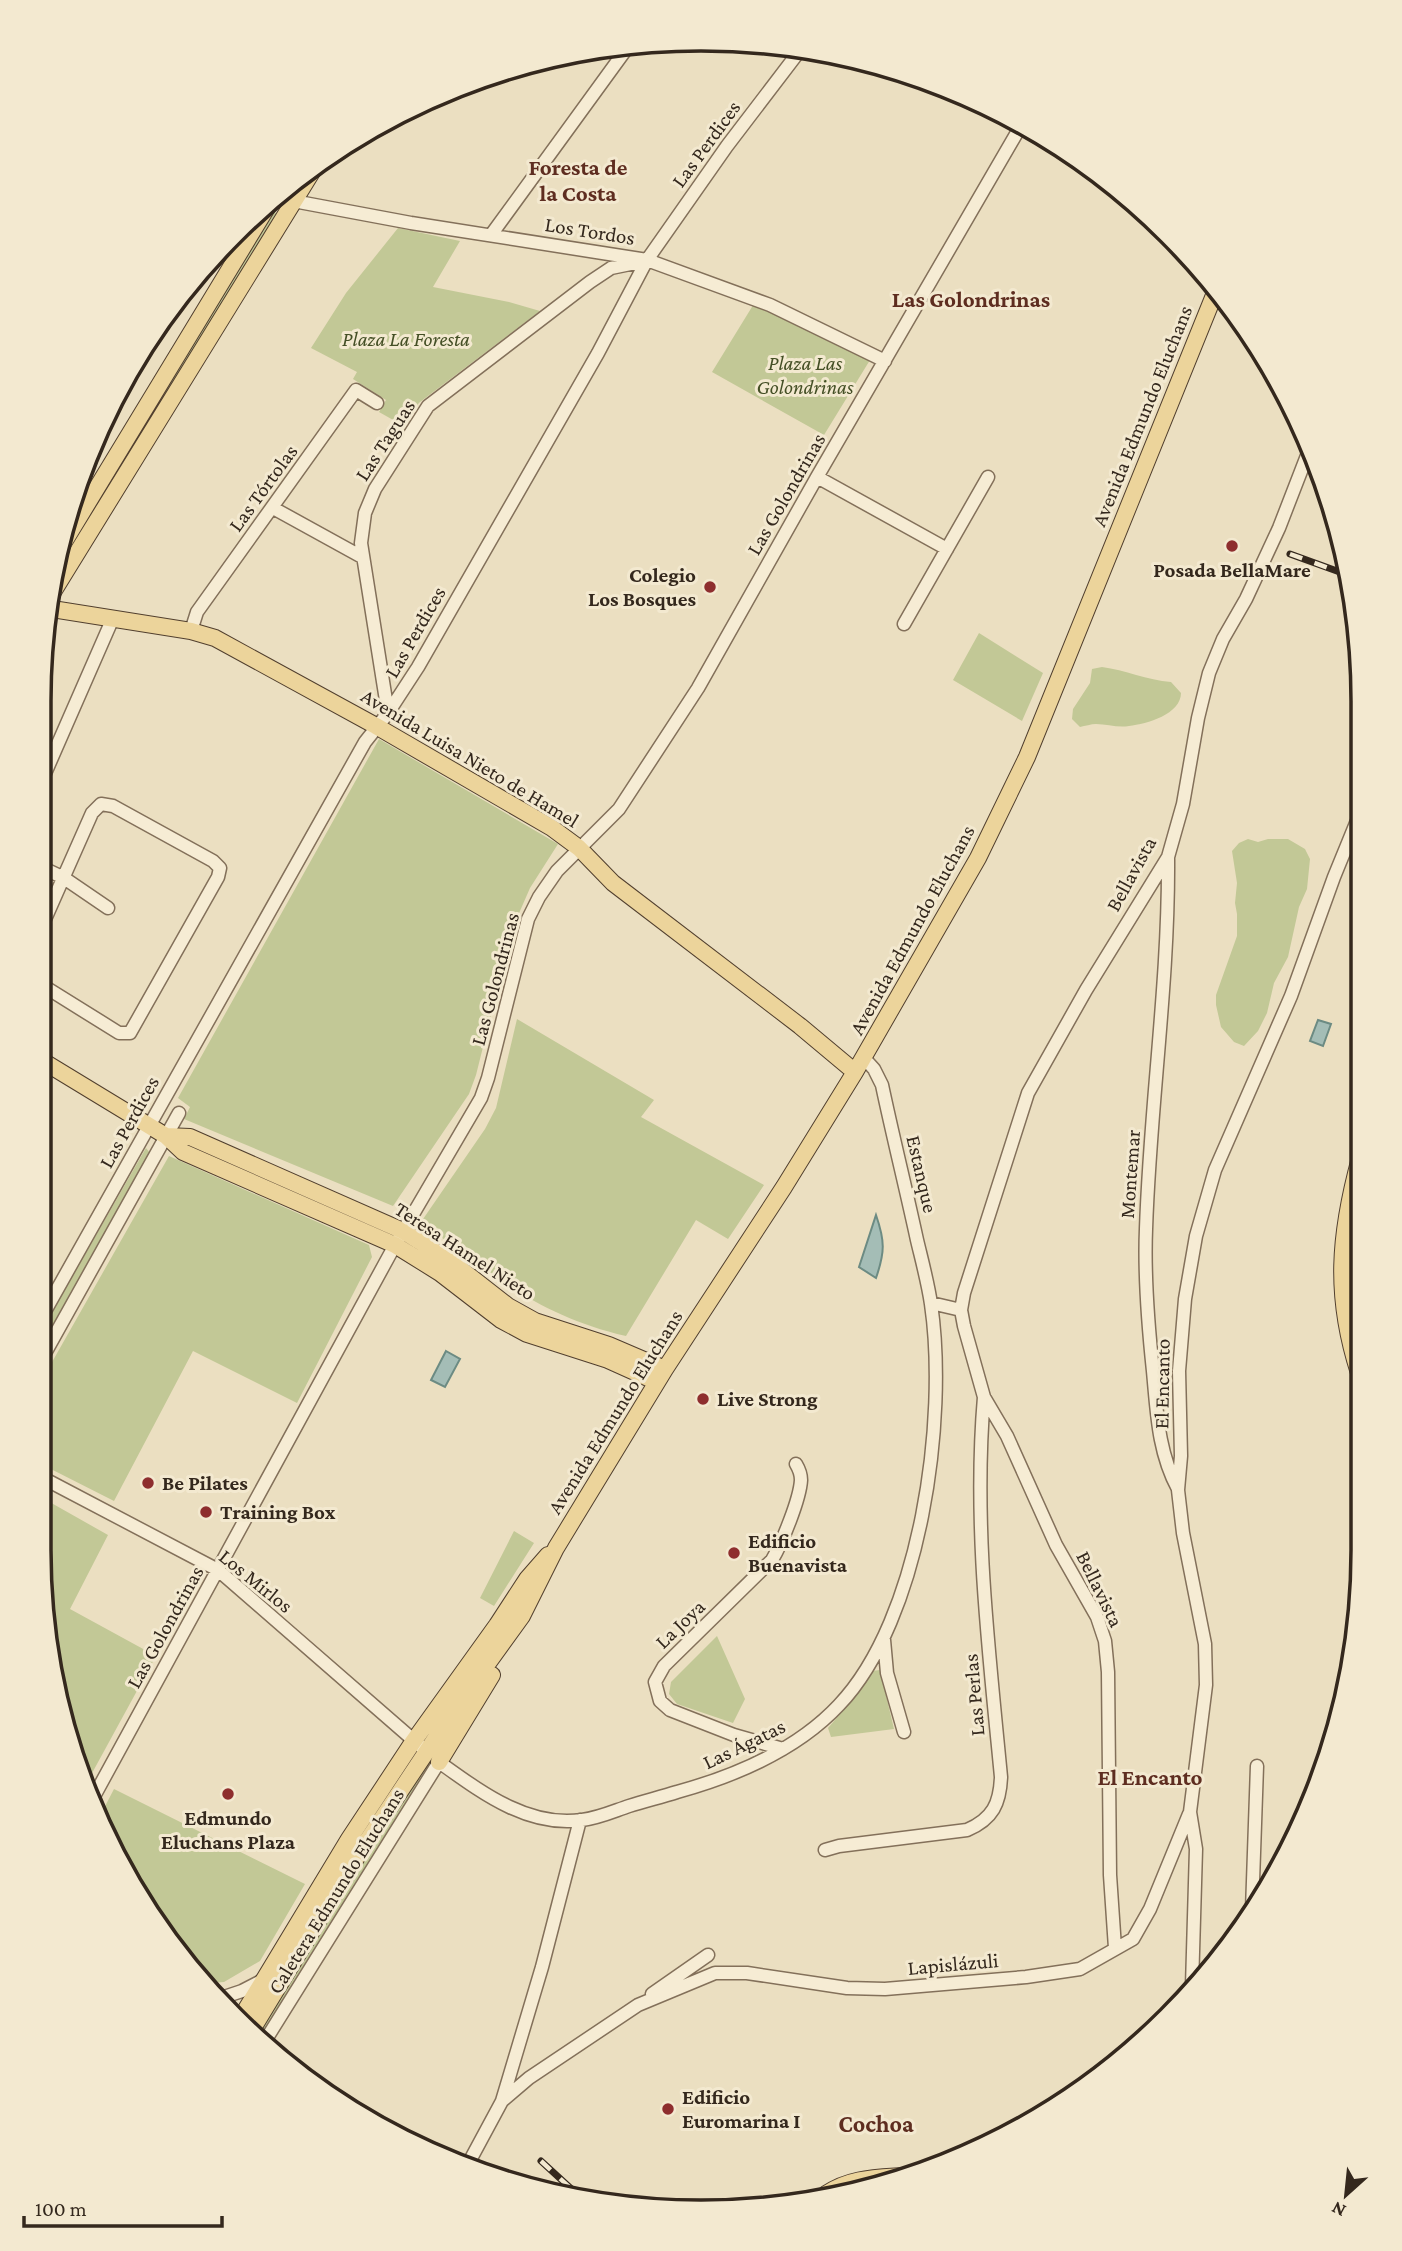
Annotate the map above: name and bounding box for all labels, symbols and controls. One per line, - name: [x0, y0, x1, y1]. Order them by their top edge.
- street label: Las Perdices: [666, 96, 746, 192]
- district label: Foresta de la Costa: [528, 154, 628, 206]
- street label: Los Tordos: [543, 212, 637, 250]
- district label: Las Golondrinas: [892, 286, 1050, 312]
- street label: Avenida Edmundo Eluchans: [1087, 302, 1197, 530]
- park label: Plaza La Foresta: [342, 327, 470, 351]
- park label: Plaza Las Golondrinas: [757, 351, 854, 399]
- street label: Las Taguas: [350, 395, 420, 485]
- street label: Las Golondrinas: [741, 429, 831, 559]
- street label: Las Tórtolas: [223, 440, 303, 536]
- marker: Posada BellaMare: [1224, 538, 1240, 554]
- place label: Posada BellaMare: [1153, 558, 1311, 582]
- place label: Colegio Los Bosques: [588, 563, 696, 611]
- marker: Colegio Los Bosques: [702, 579, 718, 595]
- street label: Las Perdices: [379, 582, 451, 682]
- street label: Avenida Luisa Nieto de Hamel: [357, 683, 583, 833]
- street label: Avenida Edmundo Eluchans: [844, 821, 980, 1039]
- street label: Bellavista: [1101, 832, 1161, 915]
- street label: Las Golondrinas: [466, 910, 524, 1048]
- street label: Las Perdices: [94, 1072, 164, 1172]
- street label: Montemar: [1115, 1128, 1145, 1219]
- street label: Estanque: [901, 1133, 943, 1215]
- street label: Teresa Hamel Nieto: [390, 1197, 540, 1305]
- street label: Avenida Edmundo Eluchans: [542, 1306, 688, 1518]
- street label: El Encanto: [1149, 1339, 1175, 1429]
- place label: Live Strong: [717, 1387, 818, 1411]
- marker: Live Strong: [695, 1391, 711, 1407]
- place label: Be Pilates: [162, 1471, 248, 1495]
- marker: Be Pilates: [140, 1475, 156, 1491]
- place label: Training Box: [220, 1500, 336, 1524]
- marker: Training Box: [198, 1504, 214, 1520]
- place label: Edificio Buenavista: [748, 1529, 848, 1577]
- street label: Los Mirlos: [214, 1544, 298, 1618]
- marker: Edificio Buenavista: [726, 1545, 742, 1561]
- street label: Bellavista: [1071, 1547, 1129, 1631]
- street label: Las Golondrinas: [121, 1561, 209, 1693]
- street label: La Joya: [650, 1594, 710, 1653]
- street label: Las Perlas: [958, 1653, 990, 1737]
- street label: Las Ágatas: [699, 1714, 789, 1774]
- district label: El Encanto: [1097, 1764, 1203, 1790]
- street label: Caletera Edmundo Eluchans: [263, 1784, 409, 1998]
- marker: Edmundo Eluchans Plaza: [220, 1786, 236, 1802]
- place label: Edmundo Eluchans Plaza: [161, 1806, 296, 1854]
- street label: Lapislázuli: [907, 1948, 1000, 1980]
- place label: Edificio Euromarina I: [682, 2085, 800, 2133]
- marker: Edificio Euromarina I: [660, 2101, 676, 2117]
- district label: Cochoa: [838, 2110, 914, 2137]
- north arrow: [1311, 2160, 1381, 2230]
- scale bar: [24, 2184, 222, 2228]
- text: 100 m: [35, 2197, 87, 2221]
- text: N: [1328, 2197, 1349, 2222]

